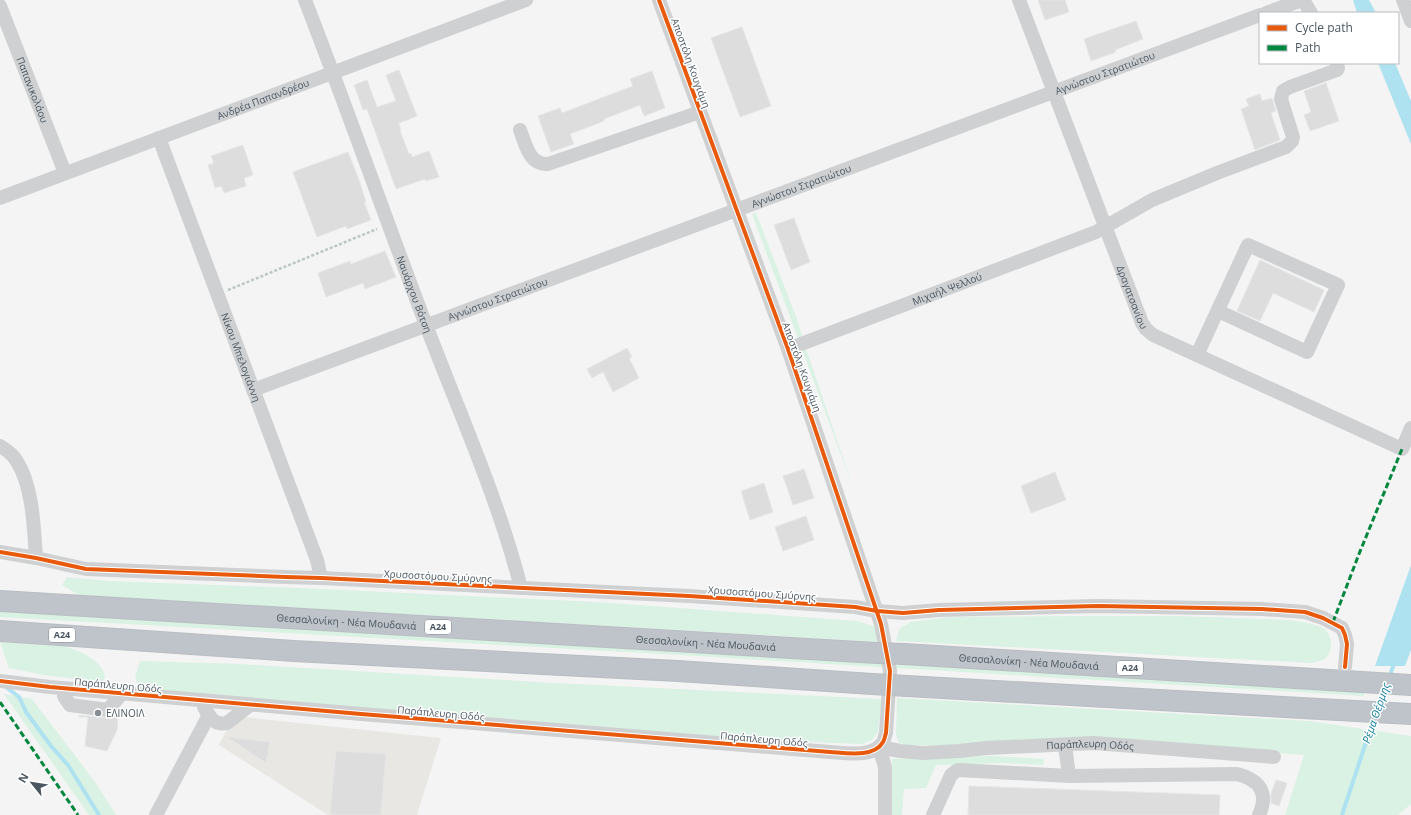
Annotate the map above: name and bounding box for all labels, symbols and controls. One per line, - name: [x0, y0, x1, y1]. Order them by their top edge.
- legend: [1259, 12, 1399, 64]
- street label: Αποστόλη Κουγιάμη: [668, 16, 714, 110]
- text: Cycle path: [1295, 19, 1353, 36]
- text: Path: [1295, 39, 1321, 56]
- street label: Αγνώστου Στρατιώτου: [1053, 48, 1157, 98]
- street label: Παπανικολάου: [13, 55, 52, 125]
- street label: Ανδρέα Παπανδρέου: [215, 75, 311, 123]
- street label: Αγνώστου Στρατιώτου: [749, 161, 853, 211]
- street label: Ναυάρχου Βότση: [394, 254, 435, 335]
- street label: Δραγατσανίου: [1114, 263, 1151, 332]
- street label: Μιχαήλ Ψελλού: [910, 269, 984, 308]
- street label: Αγνώστου Στρατιώτου: [446, 274, 549, 324]
- street label: Νίκου Μπελογιάννη: [218, 311, 264, 404]
- street label: Αποστόλη Κουγιάμη: [779, 320, 825, 414]
- street label: Χρυσοστόμου Σμύρνης: [384, 566, 493, 586]
- street label: Χρυσοστόμου Σμύρνης: [708, 582, 817, 604]
- street label: Θεσσαλονίκη - Νέα Μουδανιά: [276, 610, 417, 633]
- road number: Α24: [425, 620, 451, 634]
- road number: Α24: [49, 628, 75, 642]
- street label: Θεσσαλονίκη - Νέα Μουδανιά: [635, 632, 776, 654]
- street label: Θεσσαλονίκη - Νέα Μουδανιά: [958, 650, 1099, 673]
- road number: Α24: [1117, 661, 1143, 675]
- street label: Παράπλευρη Οδός: [74, 674, 162, 696]
- water label: Ρέμα Θέρμης: [1358, 679, 1393, 745]
- street label: Παράπλευρη Οδός: [397, 702, 485, 724]
- place label: ΕΛΙΝΟΙΛ: [106, 706, 145, 720]
- marker: ΕΛΙΝΟΙΛ: [93, 708, 103, 718]
- street label: Παράπλευρη Οδός: [720, 728, 808, 750]
- street label: Παράπλευρη Οδός: [1046, 736, 1135, 753]
- north arrow: [12, 763, 52, 803]
- text: N: [14, 770, 32, 785]

